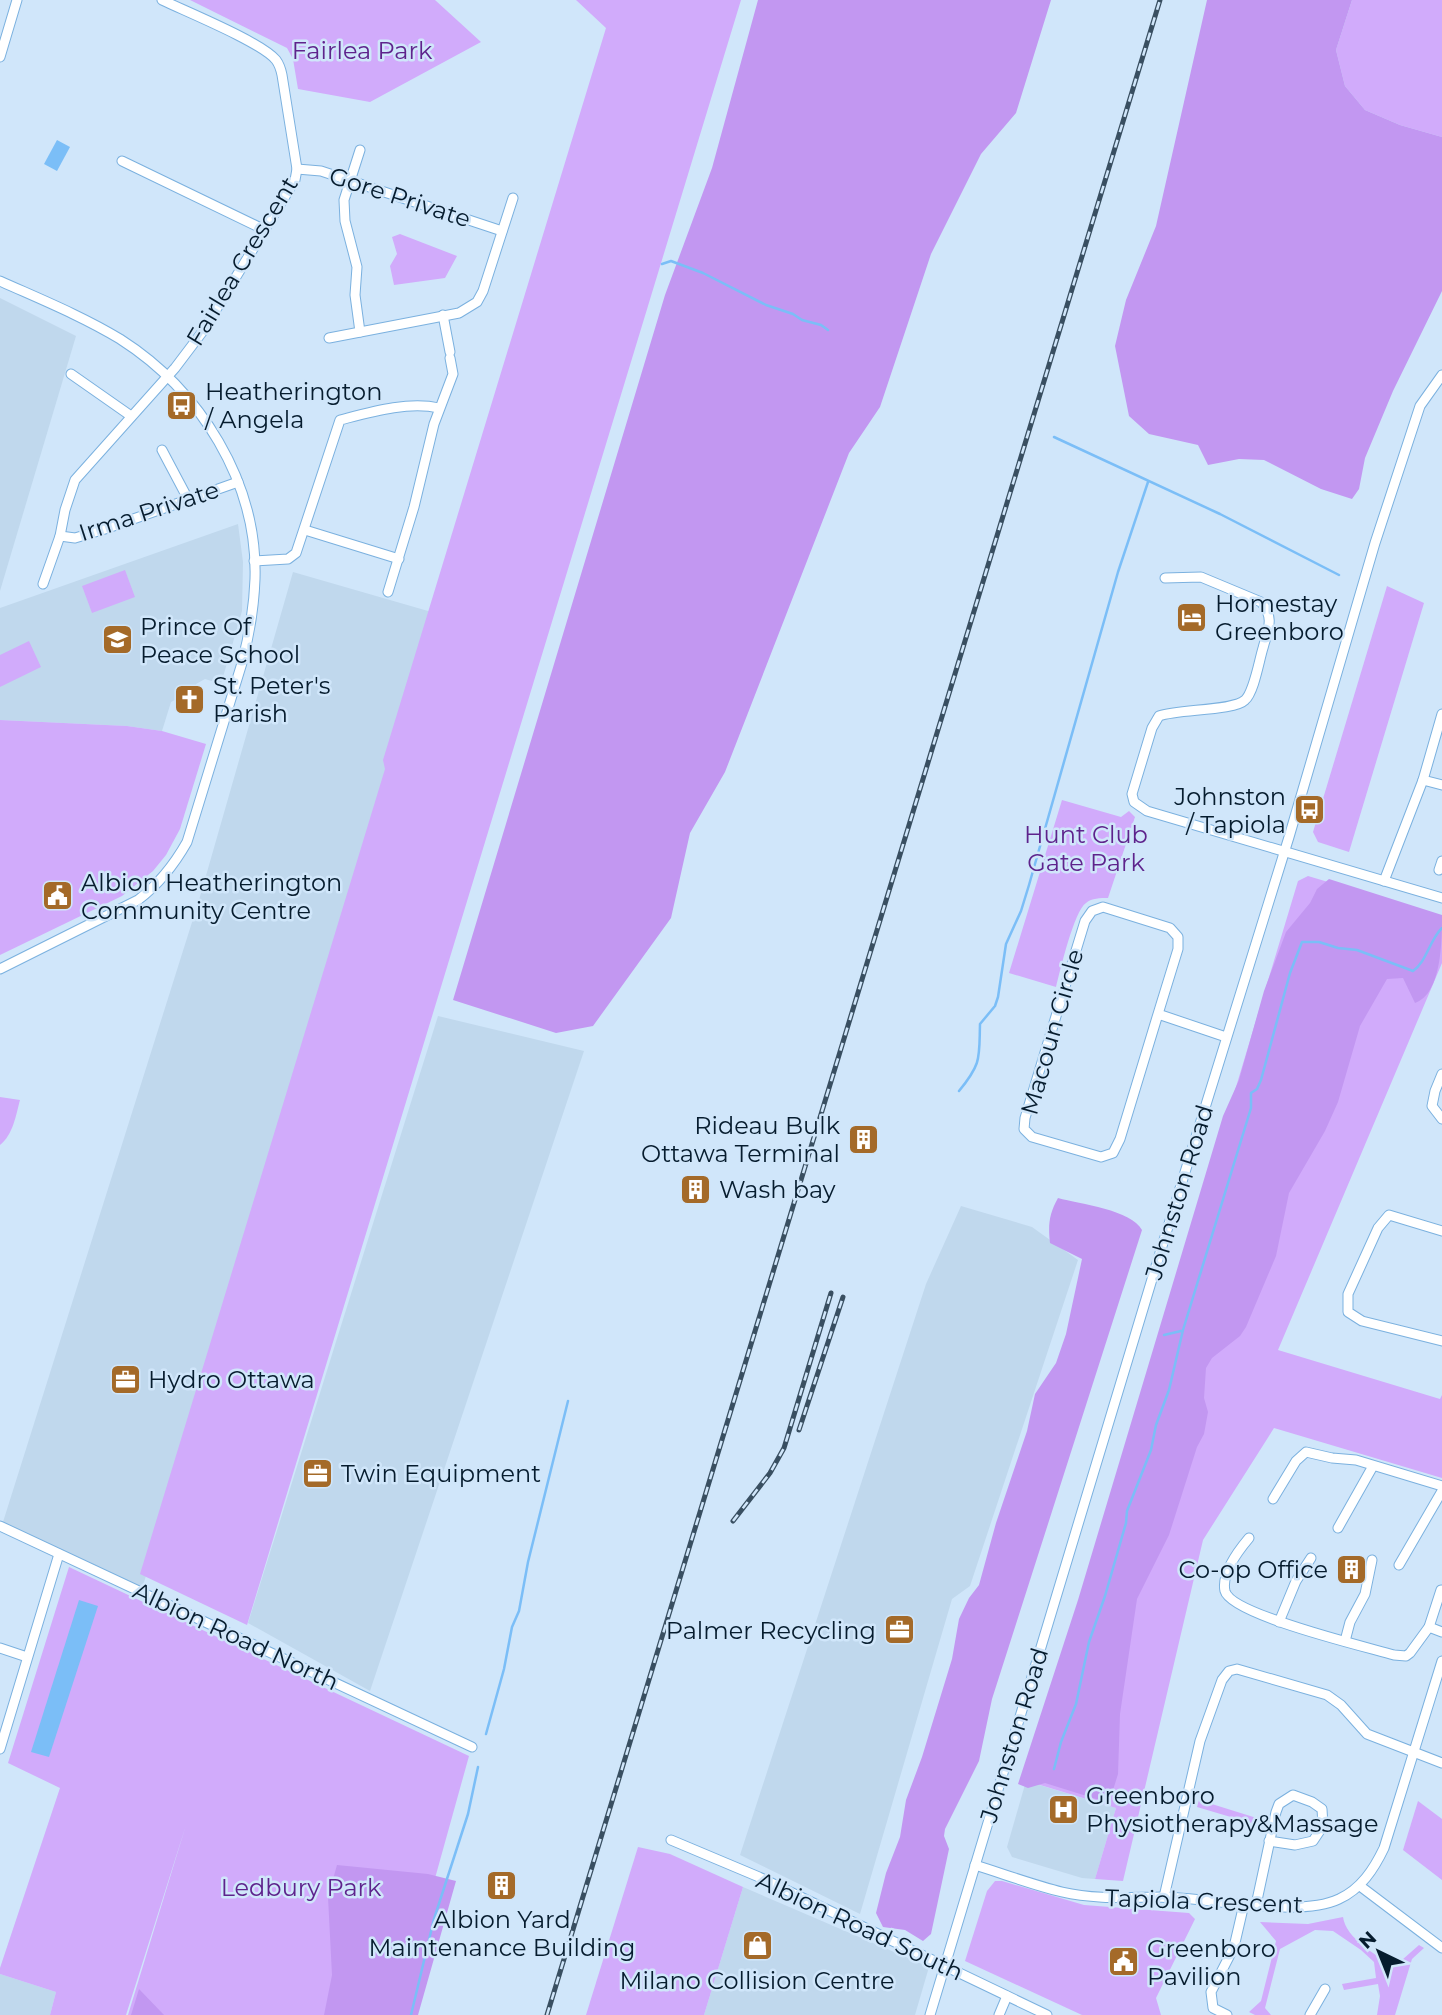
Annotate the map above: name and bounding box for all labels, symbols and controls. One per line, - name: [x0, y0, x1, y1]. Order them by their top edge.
- park label: Fairlea Park: [292, 36, 433, 65]
- street label: Gore Private: [326, 161, 474, 233]
- street label: Fairlea Crescent: [180, 171, 304, 351]
- place label: Heatherington / Angela: [204, 377, 382, 434]
- bus stop icon: Heatherington / Angela: [165, 388, 199, 422]
- street label: Irma Private: [75, 475, 223, 547]
- place label: Homestay Greenboro: [1215, 589, 1344, 646]
- hotel icon: Homestay Greenboro: [1175, 600, 1209, 634]
- place label: Prince Of Peace School: [140, 612, 300, 669]
- school or university icon: Prince Of Peace School: [100, 623, 134, 657]
- place label: St. Peter's Parish: [213, 671, 331, 728]
- church icon: St. Peter's Parish: [173, 682, 207, 716]
- place label: Johnston / Tapiola: [1173, 782, 1286, 839]
- bus stop icon: Johnston / Tapiola: [1292, 793, 1326, 827]
- park label: Hunt Club Gate Park: [1024, 820, 1148, 877]
- place label: Albion Heatherington Community Centre: [81, 868, 342, 925]
- public building icon: Albion Heatherington Community Centre: [41, 879, 75, 913]
- street label: Macoun Circle: [1014, 946, 1090, 1118]
- street label: Johnston Road: [1138, 1101, 1219, 1284]
- place label: Rideau Bulk Ottawa Terminal: [641, 1111, 841, 1168]
- building icon: Rideau Bulk Ottawa Terminal: [846, 1122, 880, 1156]
- building icon: Wash bay: [679, 1172, 713, 1206]
- place label: Wash bay: [719, 1175, 836, 1204]
- office icon: Hydro Ottawa: [108, 1362, 142, 1396]
- place label: Hydro Ottawa: [148, 1365, 315, 1394]
- office icon: Twin Equipment: [301, 1456, 335, 1490]
- place label: Twin Equipment: [341, 1459, 541, 1488]
- building icon: Co-op Office: [1334, 1552, 1368, 1586]
- place label: Co-op Office: [1179, 1555, 1328, 1584]
- street label: Albion Road North: [129, 1576, 343, 1696]
- office icon: Palmer Recycling: [882, 1613, 916, 1647]
- place label: Palmer Recycling: [666, 1616, 876, 1645]
- street label: Johnston Road: [973, 1644, 1054, 1827]
- place label: Greenboro Physiotherapy&Massage: [1086, 1781, 1378, 1838]
- hospital icon: Greenboro Physiotherapy&Massage: [1046, 1792, 1080, 1826]
- street label: Albion Road South: [752, 1865, 968, 1987]
- building icon: Albion Yard Maintenance Building: [485, 1868, 519, 1902]
- park label: Ledbury Park: [221, 1873, 382, 1902]
- street label: Tapiola Crescent: [1104, 1883, 1304, 1919]
- place label: Albion Yard Maintenance Building: [369, 1905, 635, 1962]
- north arrow: [1344, 1917, 1414, 1987]
- text: N: [1354, 1926, 1381, 1954]
- shop icon: Milano Collision Centre: [740, 1929, 774, 1963]
- place label: Greenboro Pavilion: [1147, 1934, 1276, 1991]
- public building icon: Greenboro Pavilion: [1107, 1945, 1141, 1979]
- place label: Milano Collision Centre: [620, 1966, 894, 1995]

